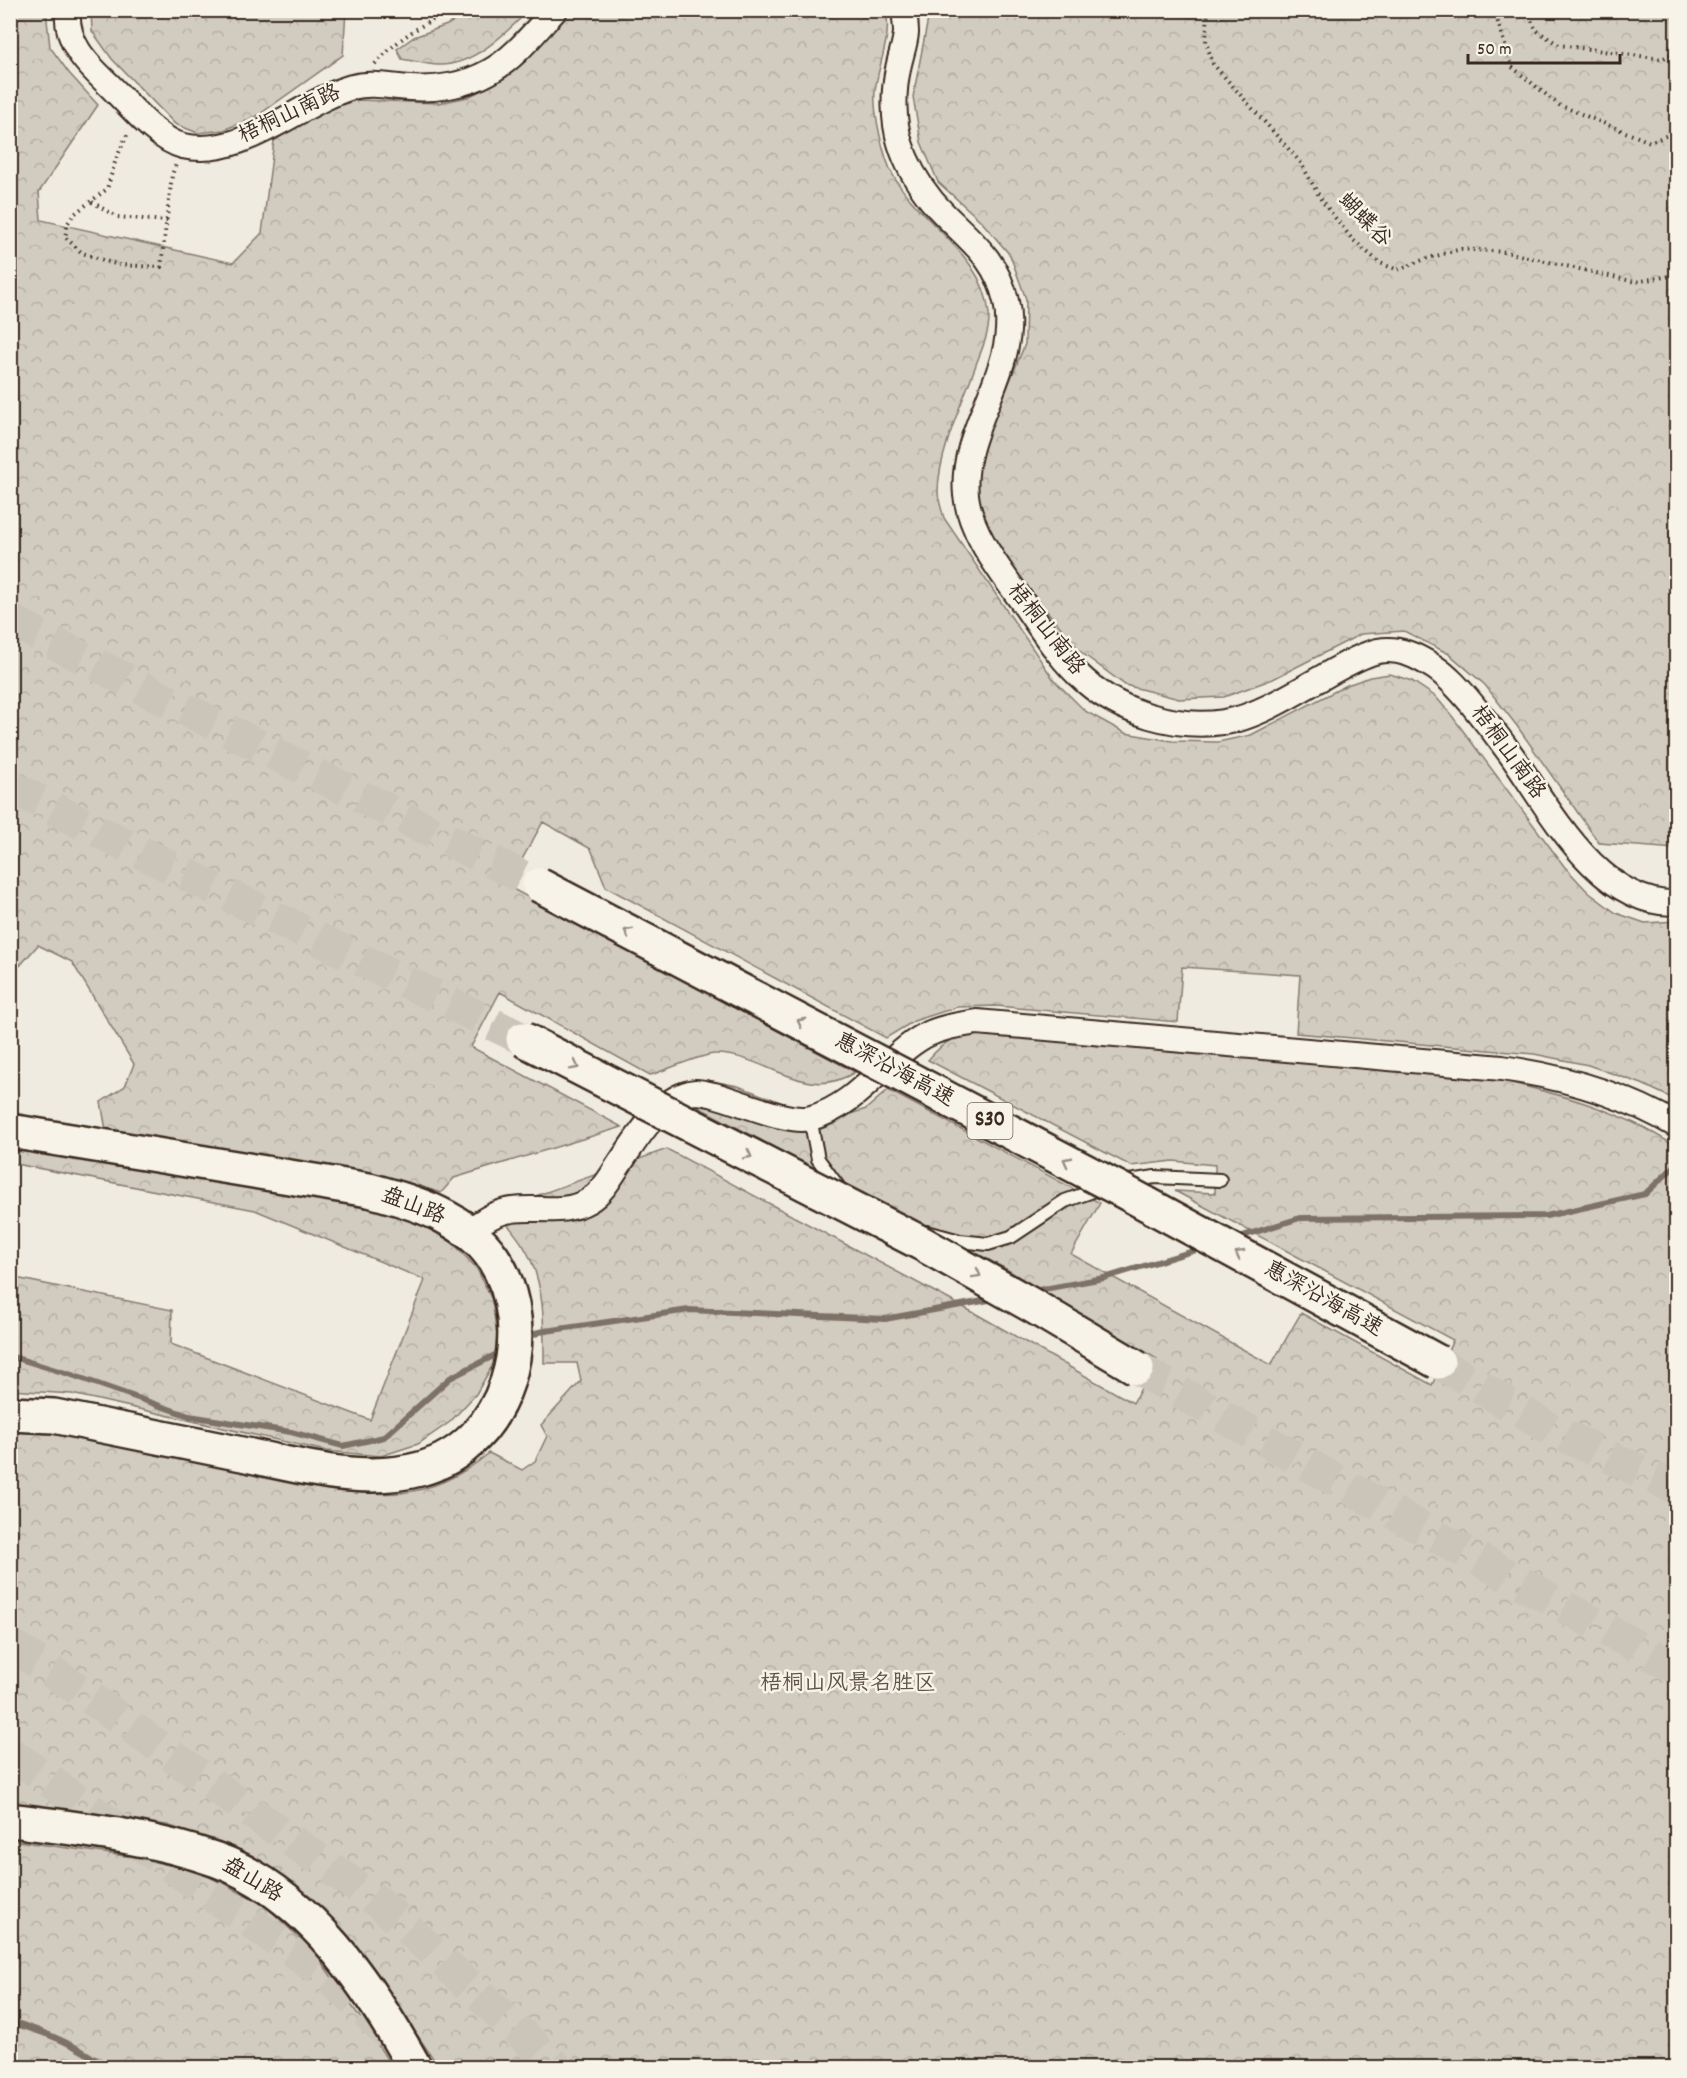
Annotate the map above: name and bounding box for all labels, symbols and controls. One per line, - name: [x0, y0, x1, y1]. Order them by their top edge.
- scale bar: [1468, 27, 1620, 65]
- text: 50 m: [1477, 38, 1512, 63]
- street label: 梧桐山南路: [234, 78, 346, 152]
- street label: 蝴蝶谷: [1330, 186, 1398, 256]
- street label: 梧桐山南路: [999, 577, 1091, 683]
- street label: 梧桐山南路: [1462, 699, 1552, 807]
- one-way arrow: [624, 928, 635, 939]
- one-way arrow: [796, 1018, 807, 1030]
- street label: 惠深沿海高速: [828, 1026, 960, 1116]
- one-way arrow: [569, 1059, 579, 1070]
- road number: S30: [968, 1103, 1012, 1139]
- one-way arrow: [742, 1148, 753, 1159]
- one-way arrow: [1062, 1157, 1073, 1169]
- street label: 盘山路: [377, 1181, 449, 1233]
- one-way arrow: [1235, 1250, 1245, 1261]
- street label: 惠深沿海高速: [1258, 1254, 1388, 1346]
- one-way arrow: [971, 1267, 981, 1279]
- park label: 梧桐山风景名胜区: [760, 1669, 936, 1700]
- street label: 盘山路: [216, 1851, 288, 1911]

